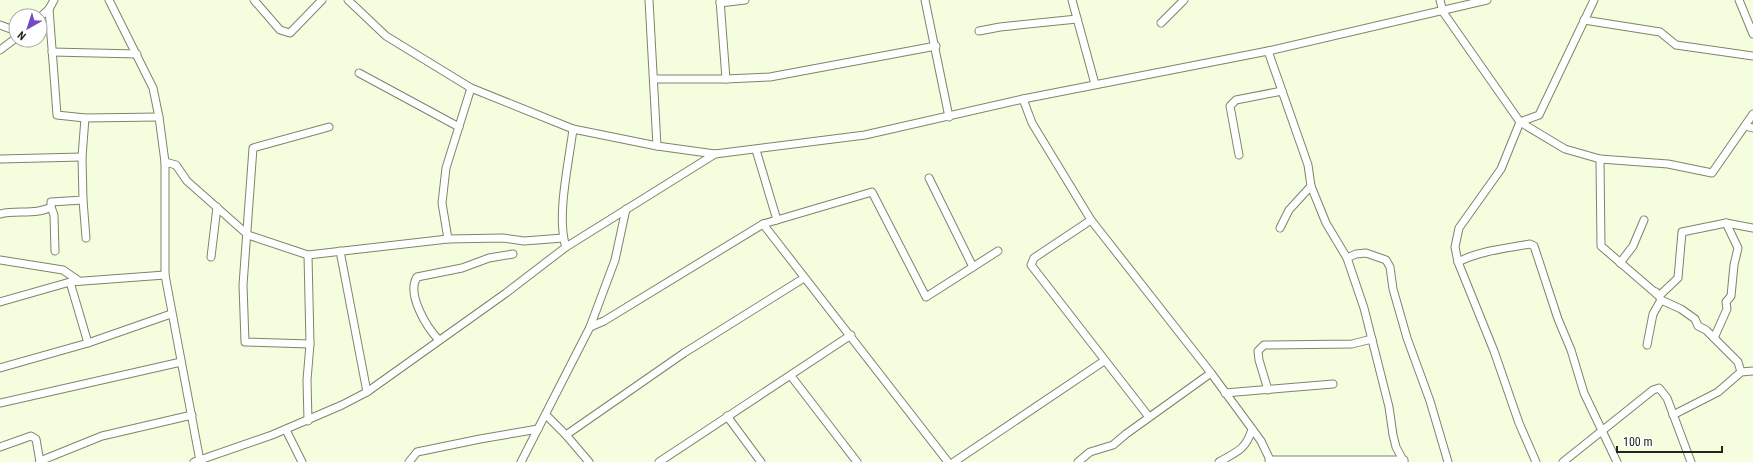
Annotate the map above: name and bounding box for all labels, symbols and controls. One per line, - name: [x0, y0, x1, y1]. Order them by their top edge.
- north arrow: [8, 8, 48, 48]
- text: N: [15, 28, 29, 43]
- scale bar: [1617, 428, 1722, 454]
- text: 100 m: [1623, 435, 1653, 449]

